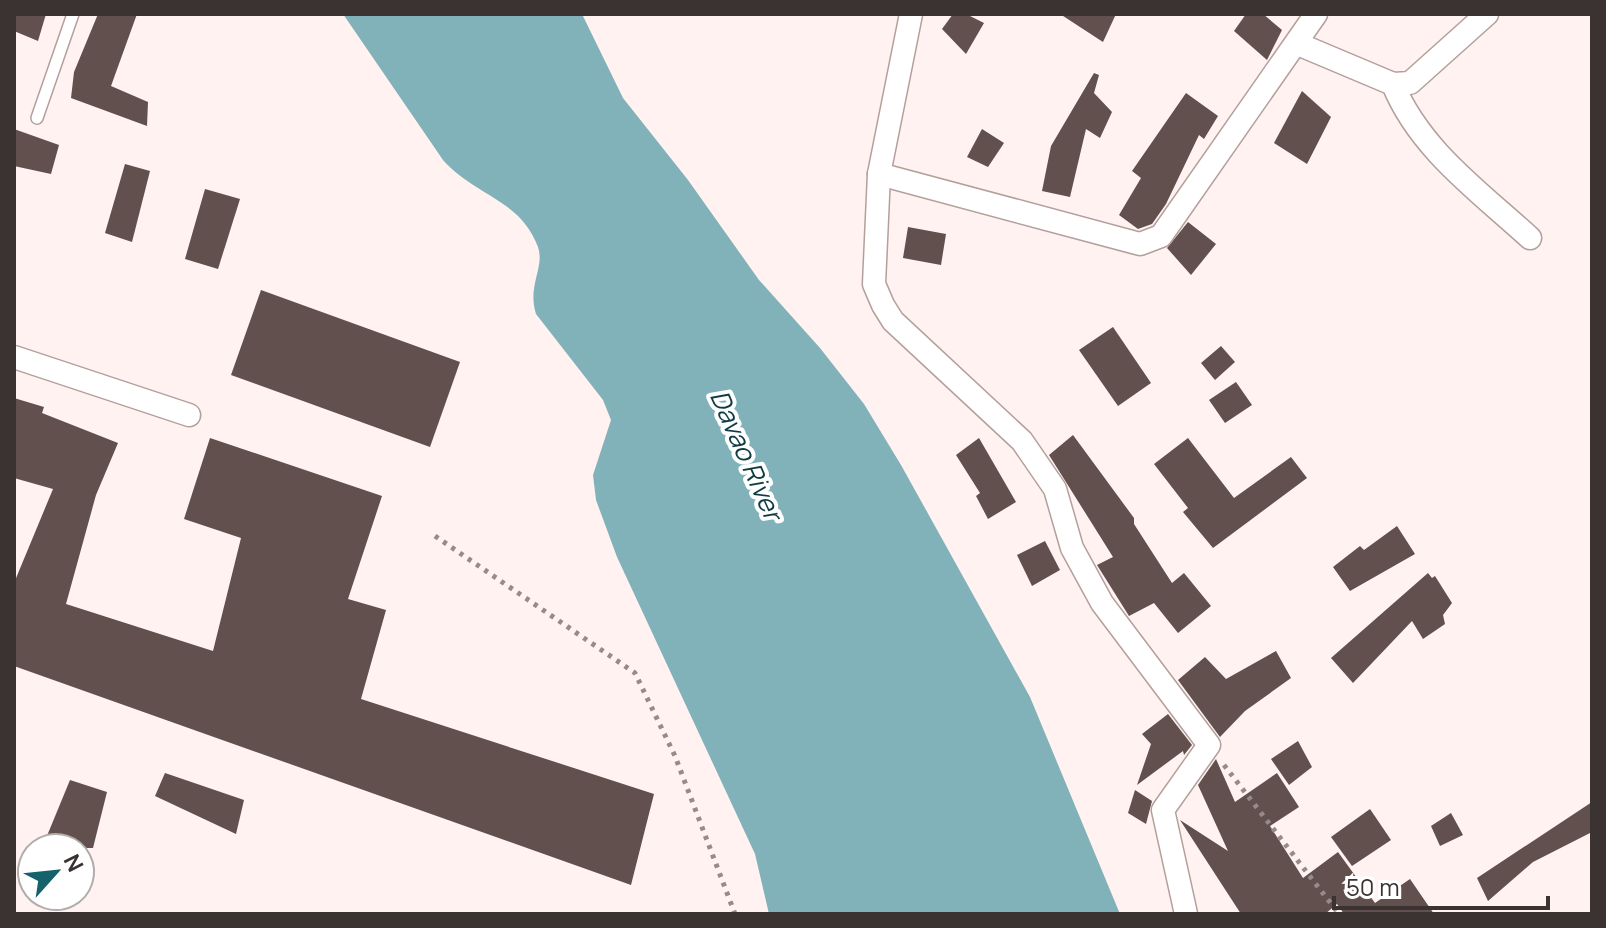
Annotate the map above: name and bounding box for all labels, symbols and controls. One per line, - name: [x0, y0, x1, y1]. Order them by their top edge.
- water label: Davao River: [702, 384, 793, 529]
- north arrow: [16, 832, 96, 912]
- text: N: [57, 849, 91, 877]
- scale bar: [1334, 860, 1548, 910]
- text: 50 m: [1346, 870, 1400, 903]

